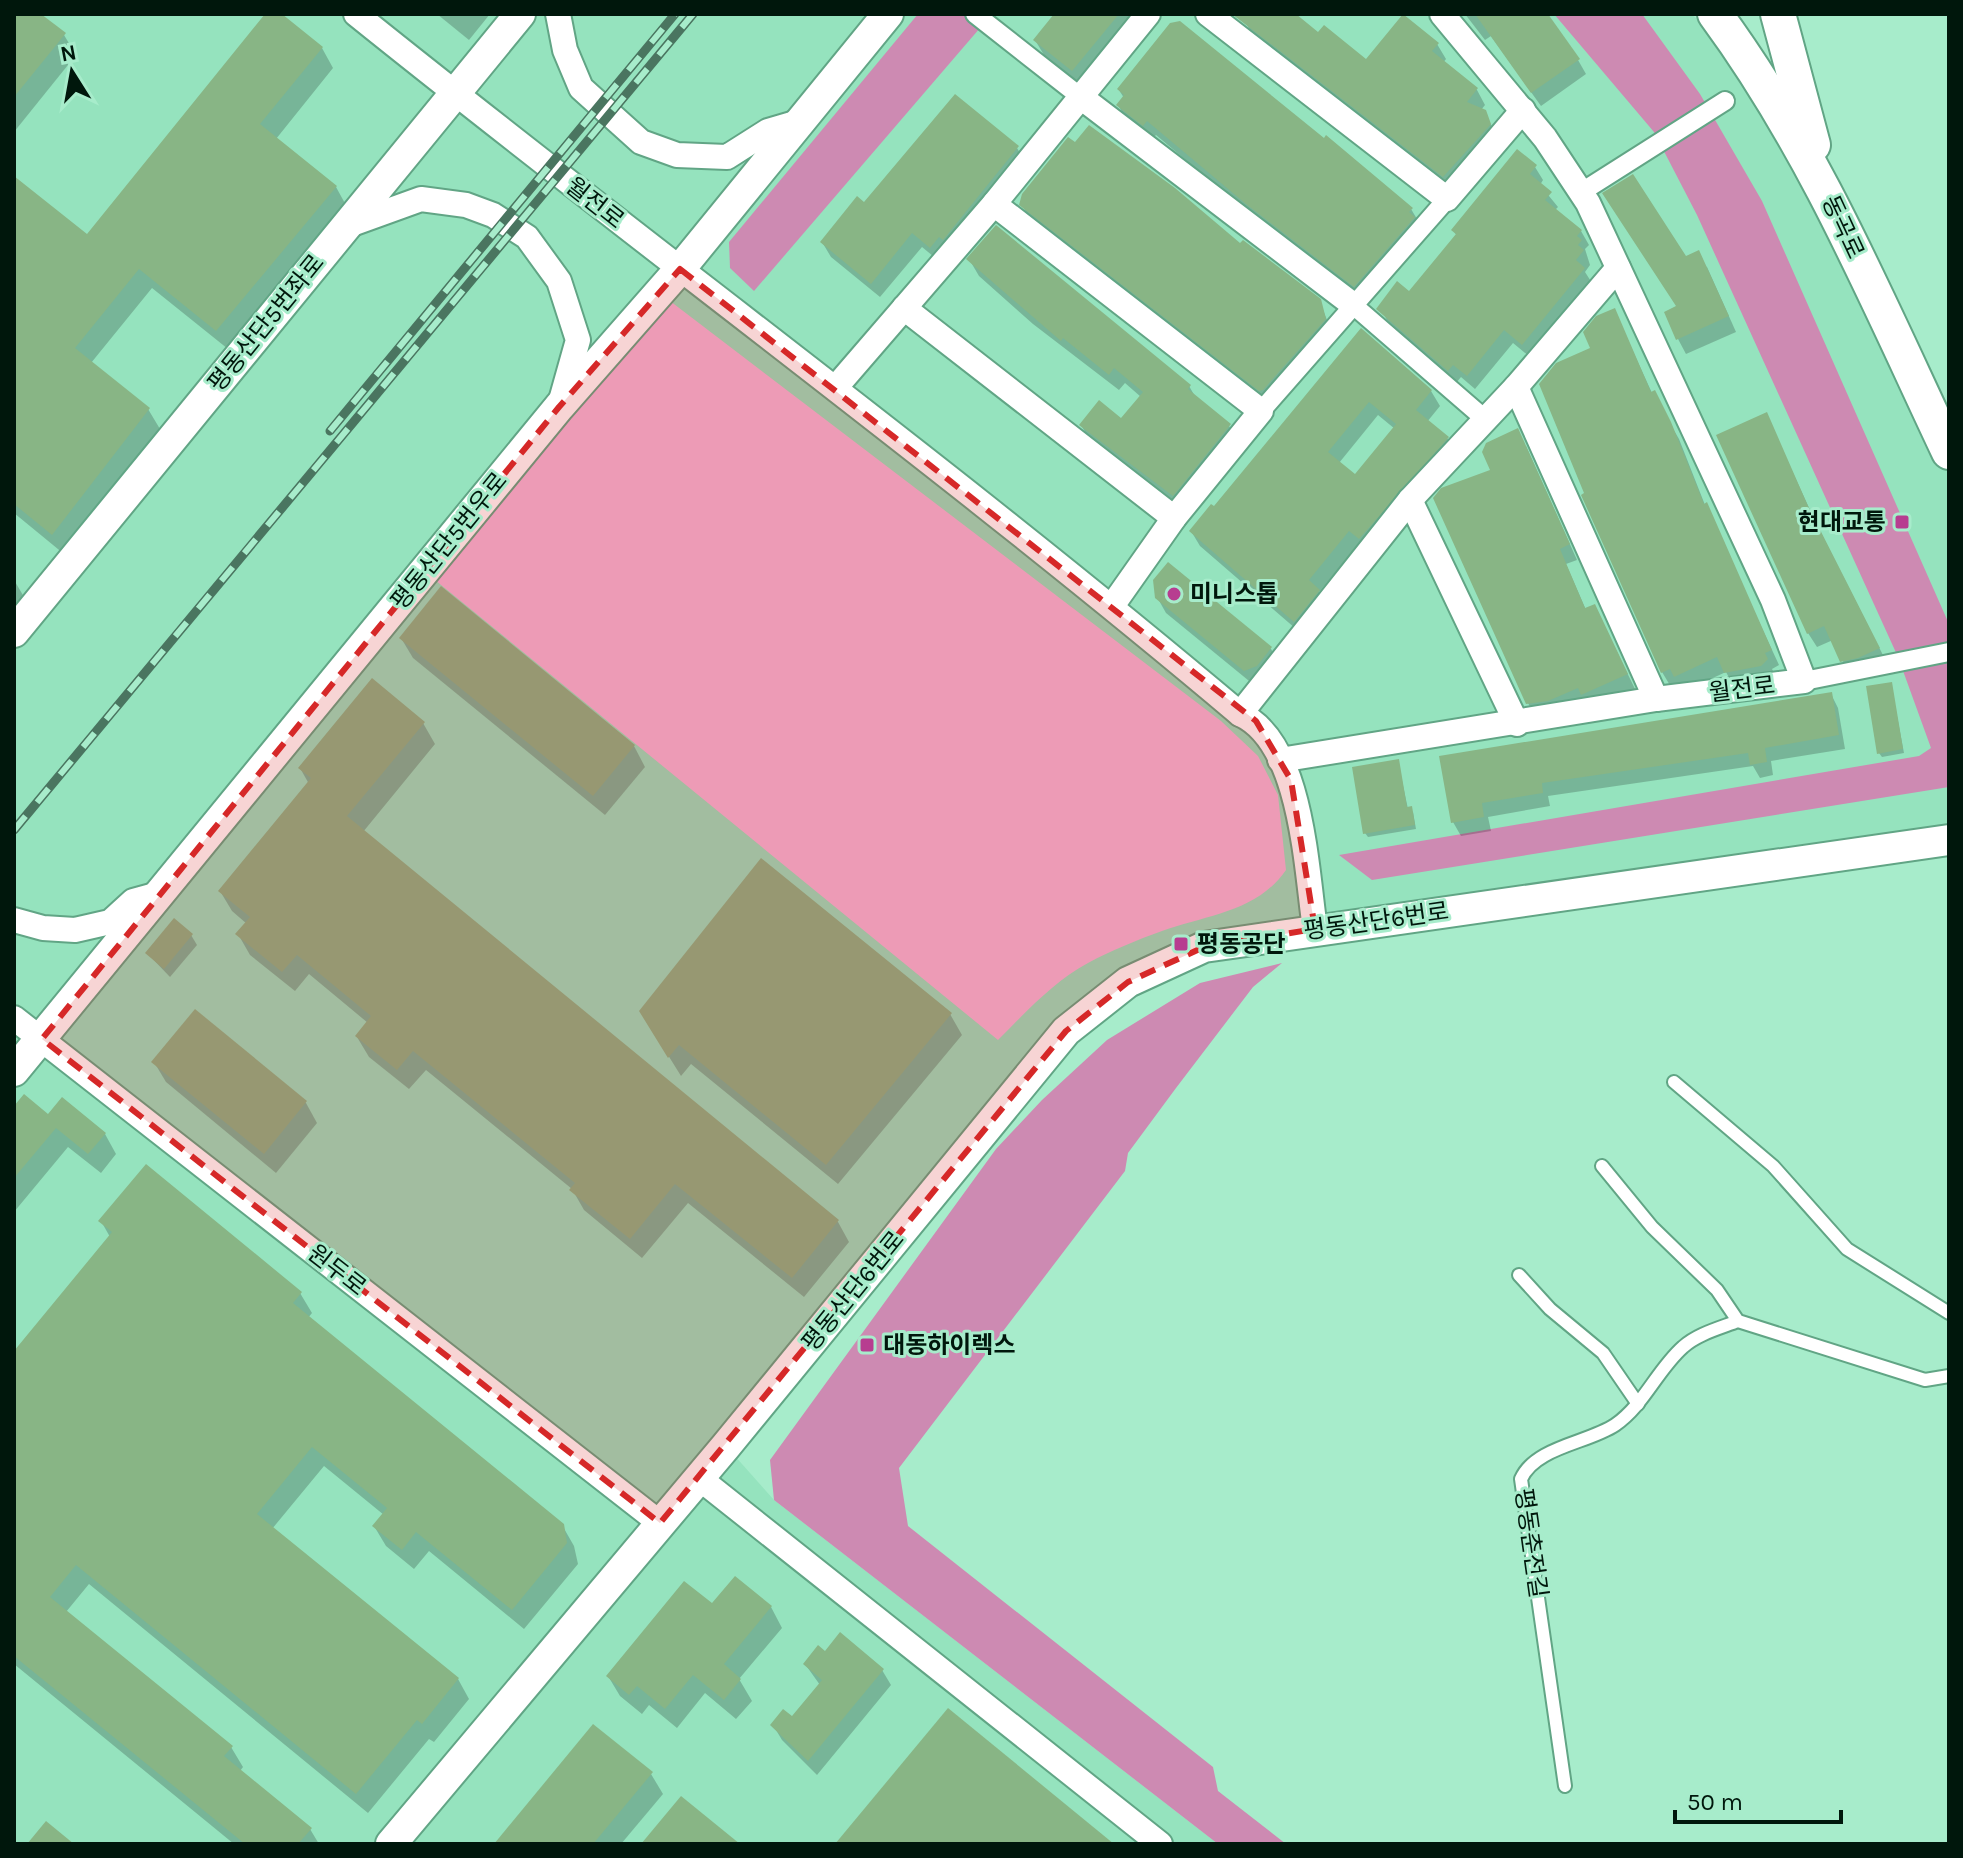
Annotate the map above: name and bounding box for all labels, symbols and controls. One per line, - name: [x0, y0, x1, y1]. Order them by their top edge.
- north arrow: [32, 32, 112, 112]
- text: N: [58, 39, 79, 68]
- street label: 월전로: [560, 172, 630, 234]
- street label: 동곡로: [1816, 191, 1870, 263]
- street label: 평동산단5번좌로: [202, 249, 330, 397]
- street label: 평동산단5번우로: [385, 467, 513, 615]
- place label: 현대교통: [1798, 508, 1886, 536]
- marker: 현대교통: [1893, 513, 1911, 531]
- place label: 미니스톱: [1190, 580, 1278, 608]
- marker: 미니스톱: [1165, 585, 1183, 603]
- street label: 월전로: [1707, 671, 1777, 707]
- street label: 평동산단6번로: [1302, 897, 1450, 945]
- place label: 평동공단: [1197, 930, 1285, 958]
- marker: 평동공단: [1172, 935, 1190, 953]
- street label: 평동산단6번로: [796, 1225, 910, 1357]
- street label: 원두로: [302, 1239, 372, 1301]
- place label: 대동하이렉스: [883, 1331, 1015, 1359]
- marker: 대동하이렉스: [858, 1336, 876, 1354]
- street label: 평동춘전길: [1509, 1486, 1553, 1600]
- scale bar: [1675, 1774, 1841, 1824]
- text: 50 m: [1687, 1788, 1743, 1816]

